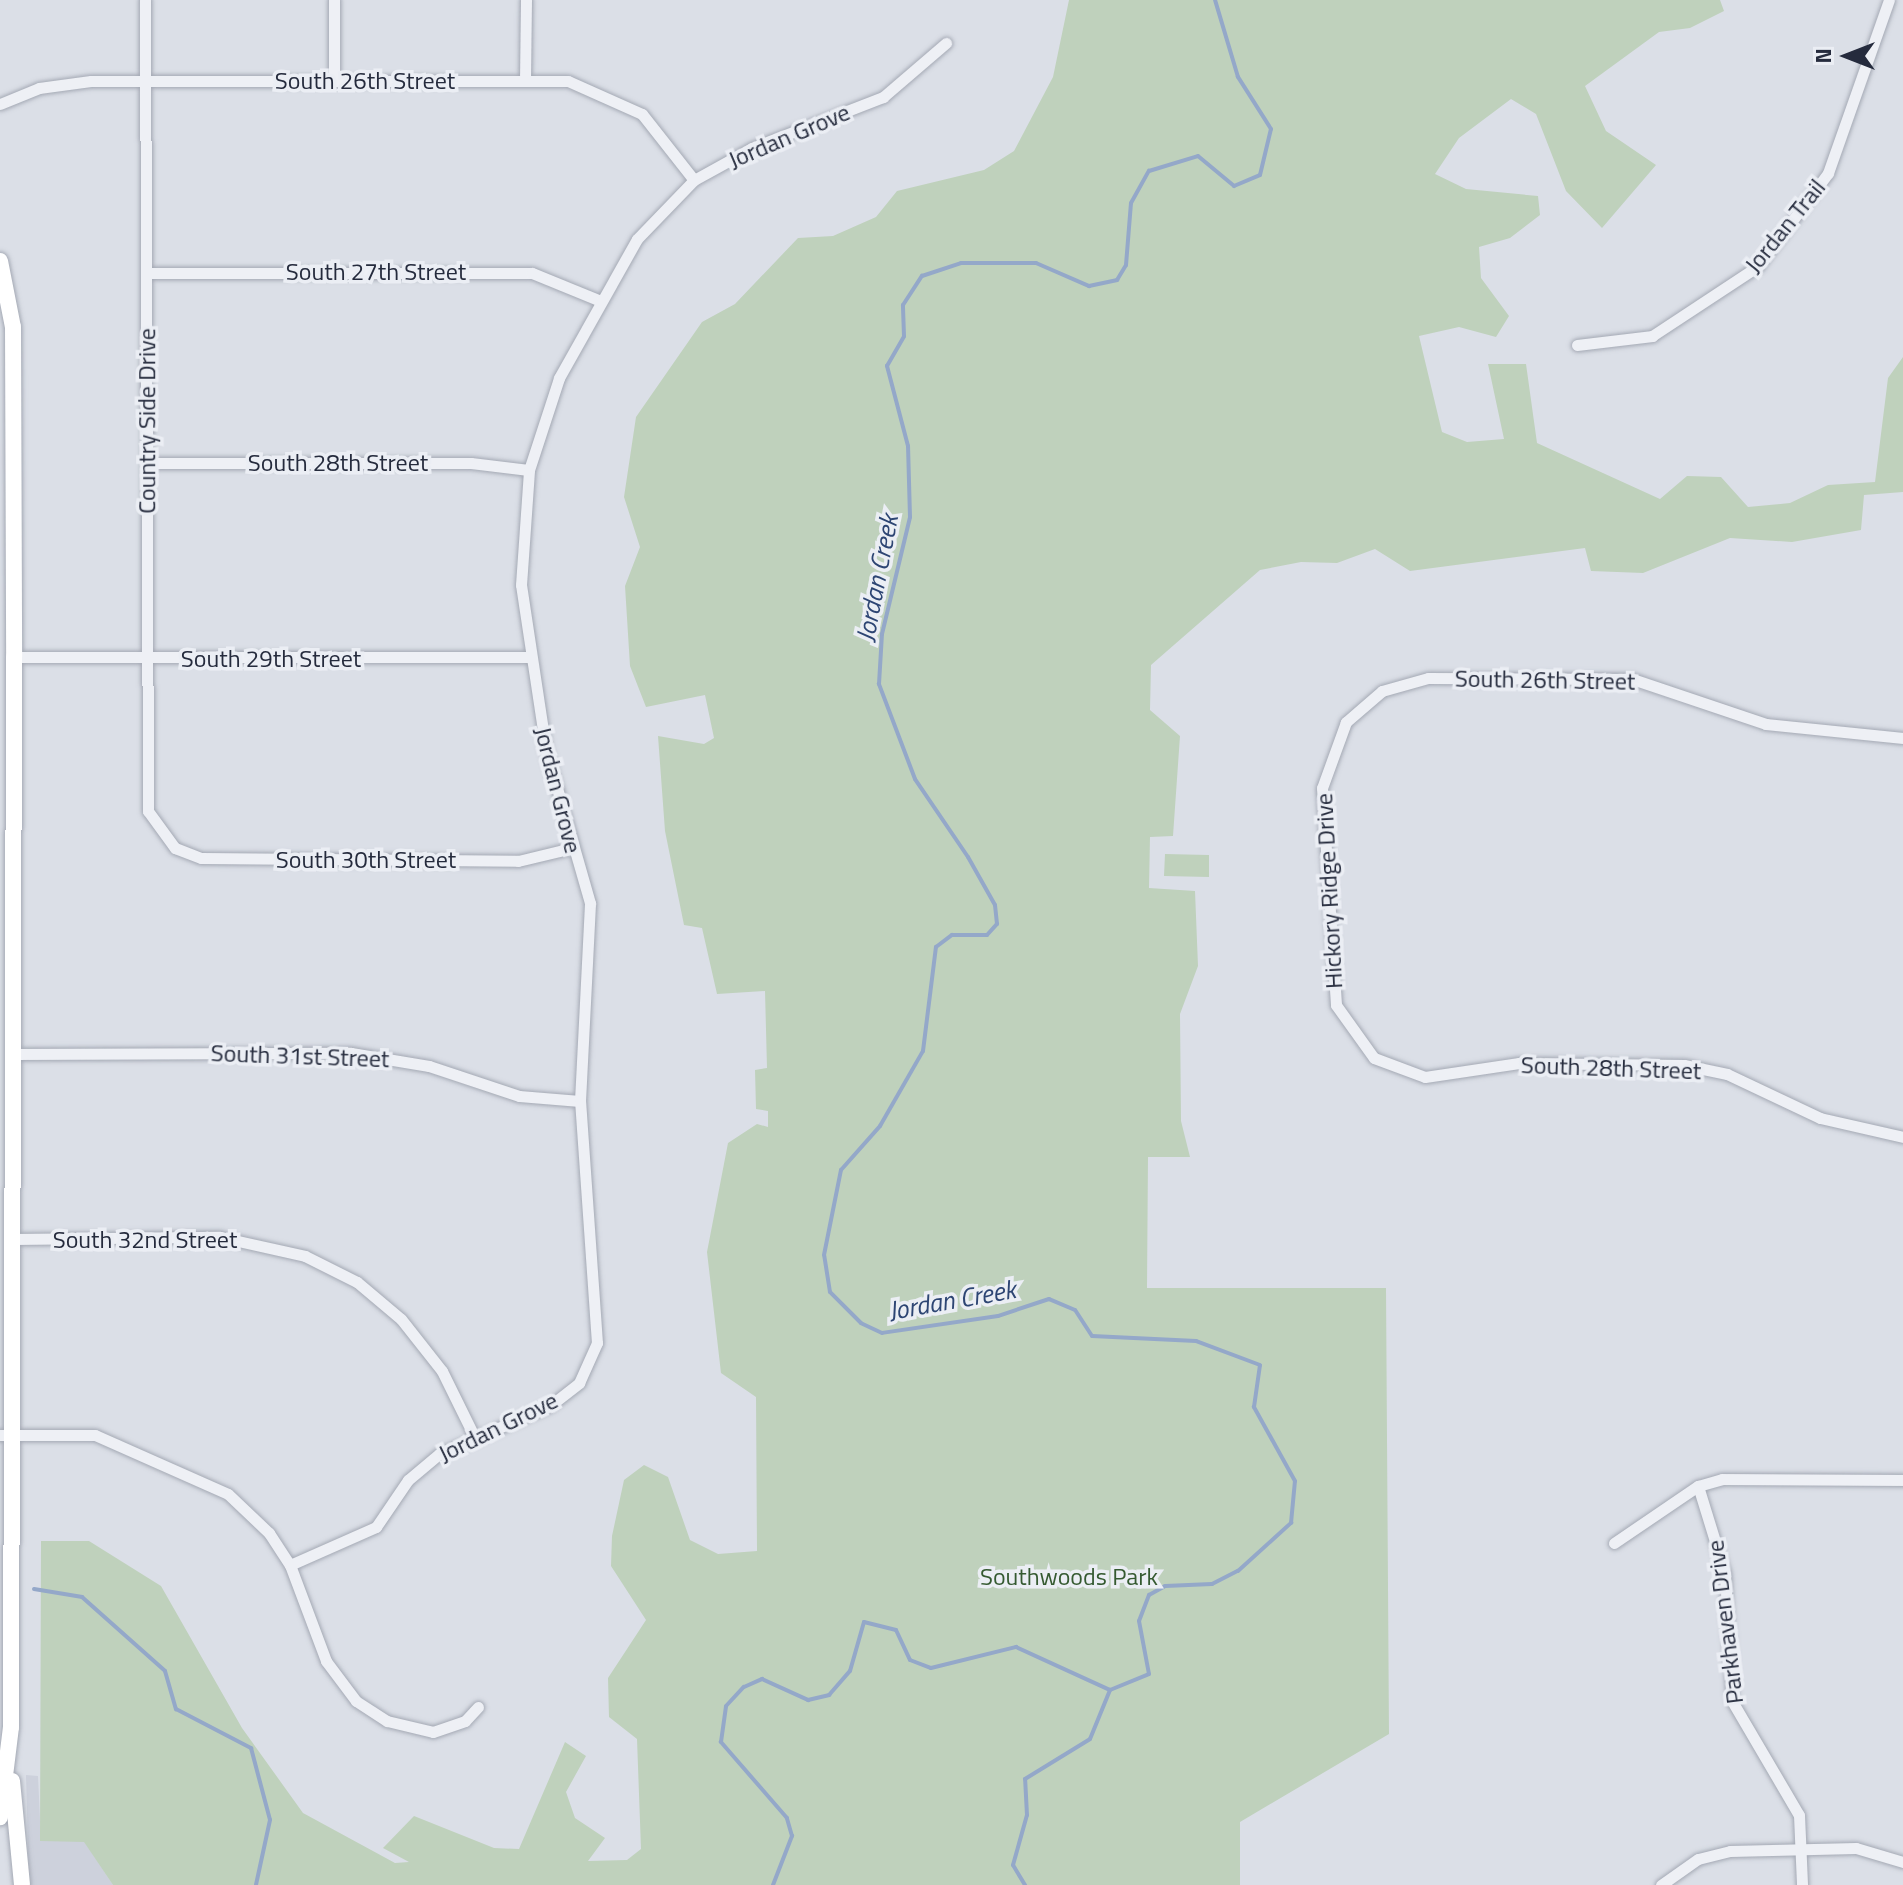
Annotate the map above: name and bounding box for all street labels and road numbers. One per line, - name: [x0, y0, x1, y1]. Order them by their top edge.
- street label: South 26th Street: [275, 67, 455, 95]
- street label: Jordan Grove: [724, 98, 854, 174]
- street label: Jordan Trail: [1739, 173, 1831, 279]
- street label: South 27th Street: [286, 258, 466, 286]
- street label: Country Side Drive: [133, 328, 161, 514]
- street label: South 28th Street: [248, 449, 428, 477]
- street label: South 29th Street: [181, 645, 361, 673]
- street label: South 26th Street: [1455, 664, 1635, 696]
- street label: Jordan Grove: [528, 724, 588, 856]
- street label: Hickory Ridge Drive: [1309, 792, 1349, 990]
- street label: South 30th Street: [276, 846, 456, 874]
- street label: South 31st Street: [210, 1038, 390, 1074]
- street label: South 28th Street: [1520, 1050, 1702, 1086]
- street label: South 32nd Street: [53, 1226, 237, 1254]
- street label: Jordan Grove: [434, 1386, 562, 1468]
- street label: Parkhaven Drive: [1701, 1538, 1749, 1706]

